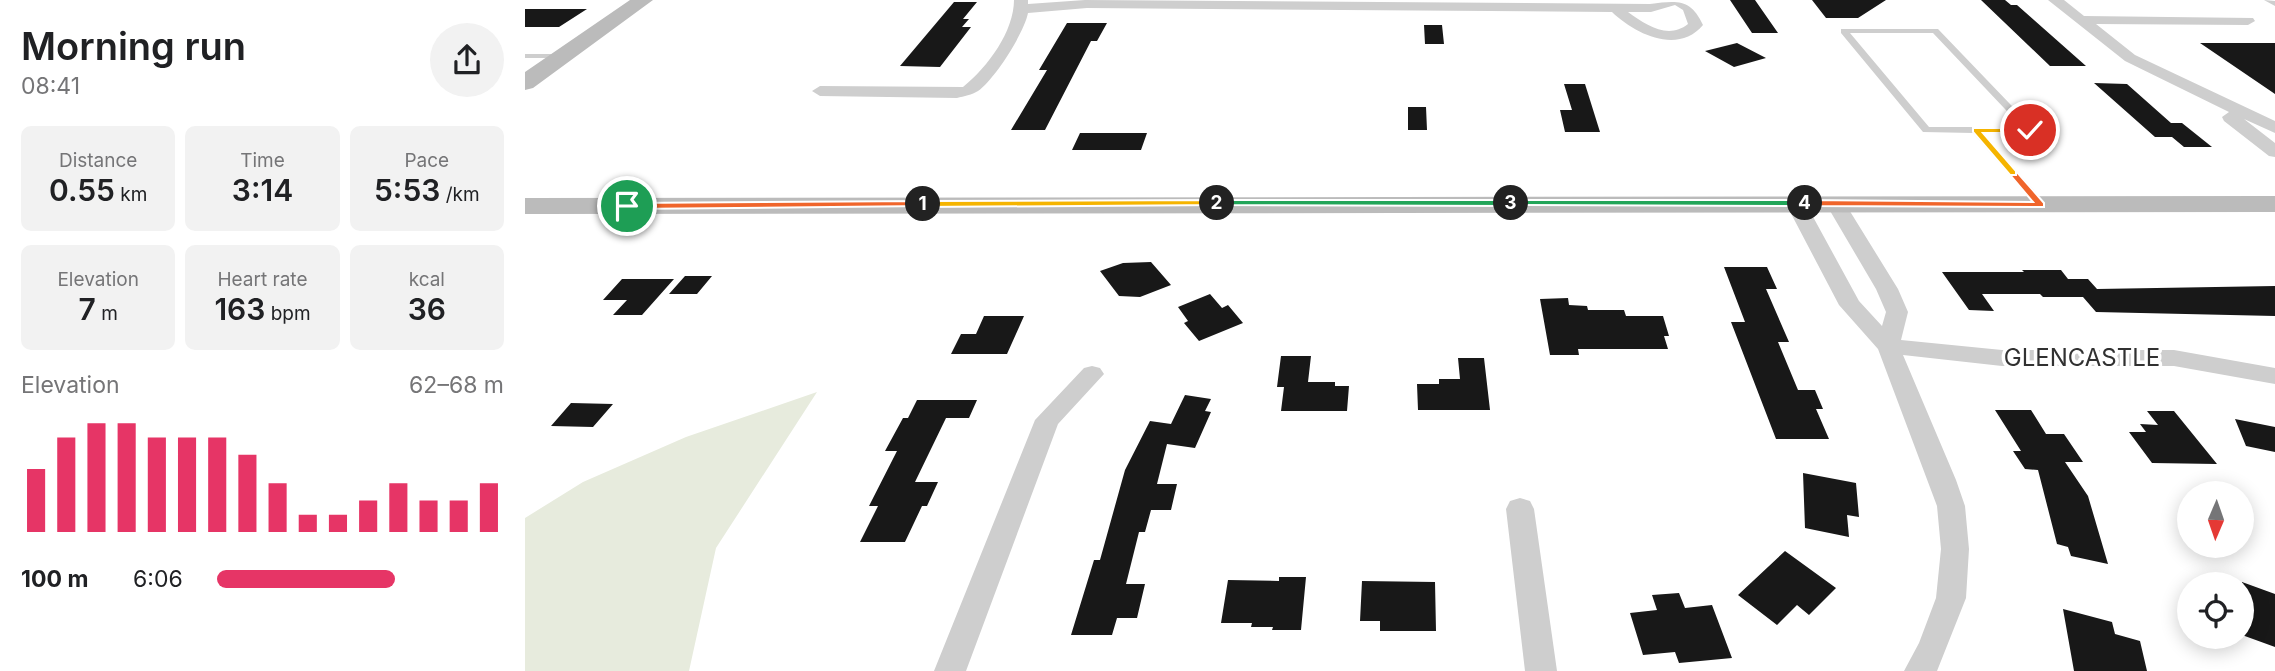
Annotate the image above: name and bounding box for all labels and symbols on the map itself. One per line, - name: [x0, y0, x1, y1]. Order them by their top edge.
- pin: [2000, 100, 2060, 160]
- pin: [597, 176, 657, 236]
- pin: 1: [905, 186, 941, 222]
- pin: 2: [1199, 186, 1235, 220]
- pin: 3: [1493, 186, 1529, 220]
- pin: 4: [1787, 186, 1823, 220]
- street label: GLENCASTLE: [2004, 343, 2160, 372]
- north arrow: [2177, 481, 2254, 558]

